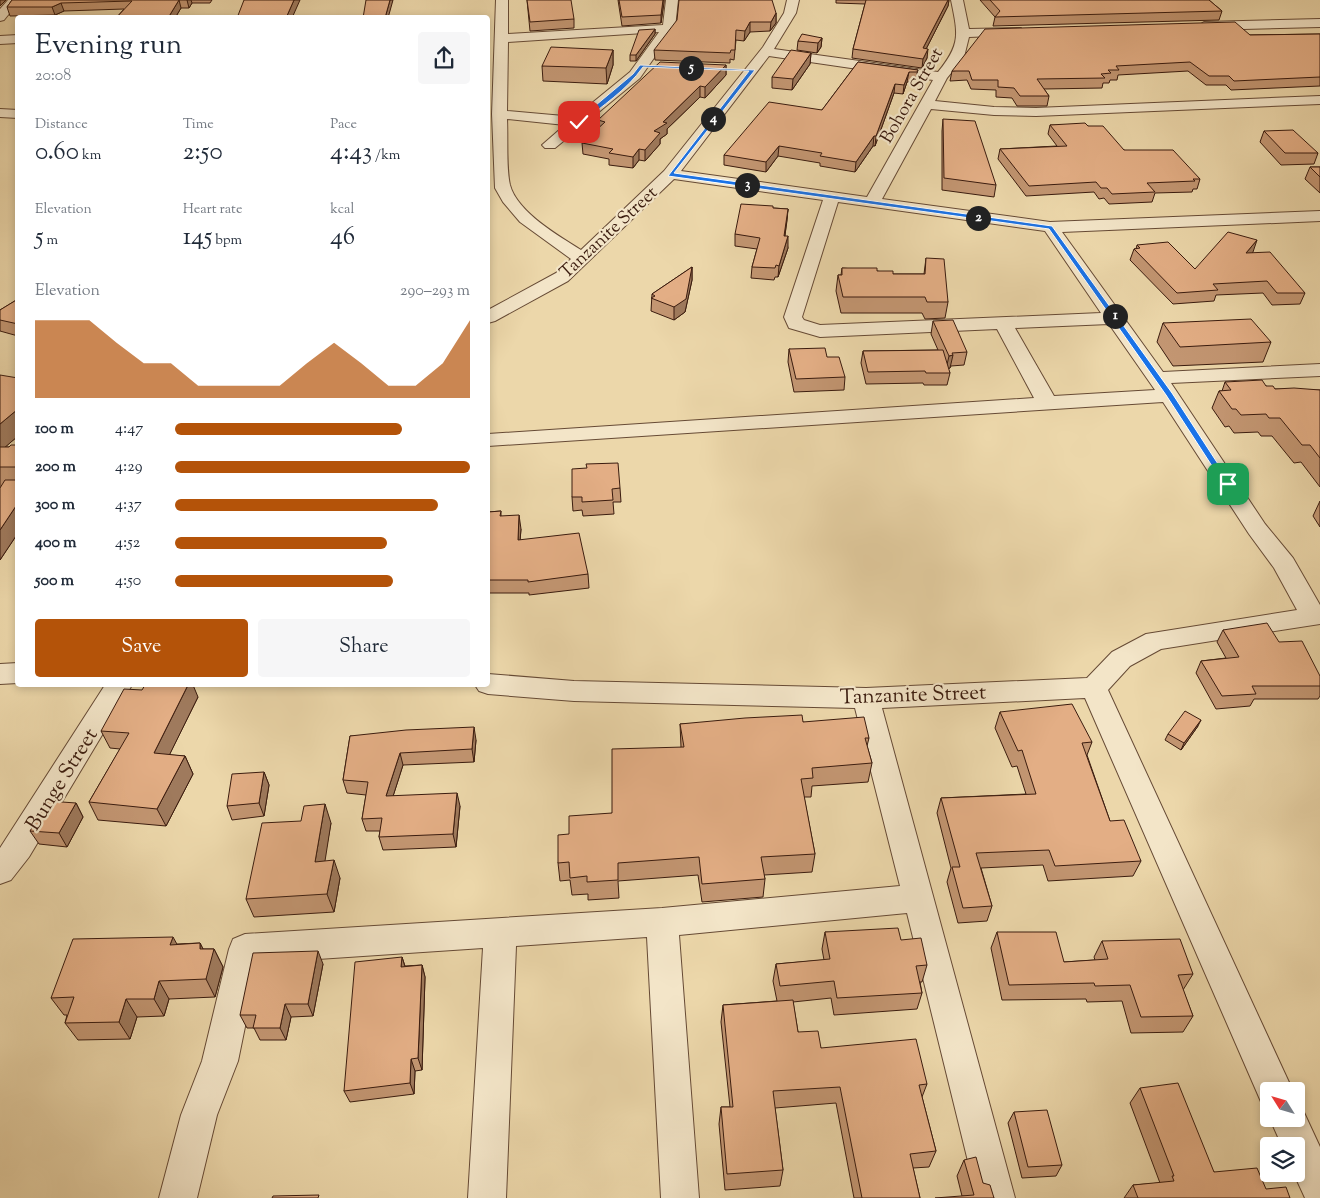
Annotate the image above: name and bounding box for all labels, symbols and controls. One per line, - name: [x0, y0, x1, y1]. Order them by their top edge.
- text: Evening run: [35, 26, 182, 66]
- button: share: [418, 32, 470, 84]
- street label: Bohora Street: [875, 43, 951, 149]
- pin: 5: [678, 56, 704, 80]
- text: 5: [689, 58, 694, 78]
- text: 20:08: [35, 65, 71, 88]
- pin: [558, 101, 600, 143]
- pin: 4: [700, 106, 726, 132]
- icon: check: [565, 108, 593, 136]
- text: 4: [710, 109, 717, 129]
- text: Distance: [35, 115, 88, 135]
- text: Time: [183, 115, 214, 135]
- text: Pace: [330, 115, 357, 135]
- text: 0.60: [35, 135, 79, 171]
- text: 2:50: [183, 135, 223, 171]
- text: 4:43: [330, 135, 372, 171]
- text: km: [79, 146, 101, 166]
- text: /km: [372, 146, 400, 166]
- pin: 3: [734, 172, 760, 198]
- text: 3: [745, 175, 750, 195]
- street label: Tanzanite Street: [555, 181, 664, 286]
- text: Elevation: [35, 200, 92, 220]
- text: Heart rate: [183, 200, 242, 220]
- text: kcal: [330, 200, 354, 220]
- pin: 2: [966, 206, 990, 230]
- text: 2: [975, 208, 982, 228]
- text: 5: [35, 220, 44, 256]
- text: 145: [183, 220, 212, 256]
- text: 46: [330, 220, 355, 256]
- text: m: [44, 231, 58, 251]
- text: bpm: [212, 231, 242, 251]
- text: Elevation: [35, 280, 100, 303]
- text: 290–293 m: [400, 280, 470, 303]
- pin: 1: [1102, 304, 1128, 328]
- text: 1: [1113, 306, 1118, 326]
- text: 100 m: [35, 418, 74, 441]
- text: 4:47: [115, 418, 143, 441]
- text: 200 m: [35, 456, 76, 479]
- text: 4:29: [115, 456, 143, 479]
- pin: [1207, 463, 1249, 505]
- icon: arrive: [1214, 470, 1242, 498]
- text: 300 m: [35, 494, 75, 517]
- text: 4:37: [115, 494, 142, 517]
- text: 400 m: [35, 532, 77, 555]
- text: 4:52: [115, 532, 140, 555]
- text: 500 m: [35, 570, 74, 593]
- text: 4:50: [115, 570, 141, 593]
- button: Save: [35, 619, 248, 677]
- button: Share: [258, 619, 470, 677]
- street label: Tanzanite Street: [839, 678, 987, 714]
- street label: Bunge Street: [19, 723, 106, 837]
- north arrow: [1260, 1082, 1305, 1128]
- map controls: [1260, 1082, 1305, 1182]
- button: layers: [1260, 1137, 1305, 1182]

